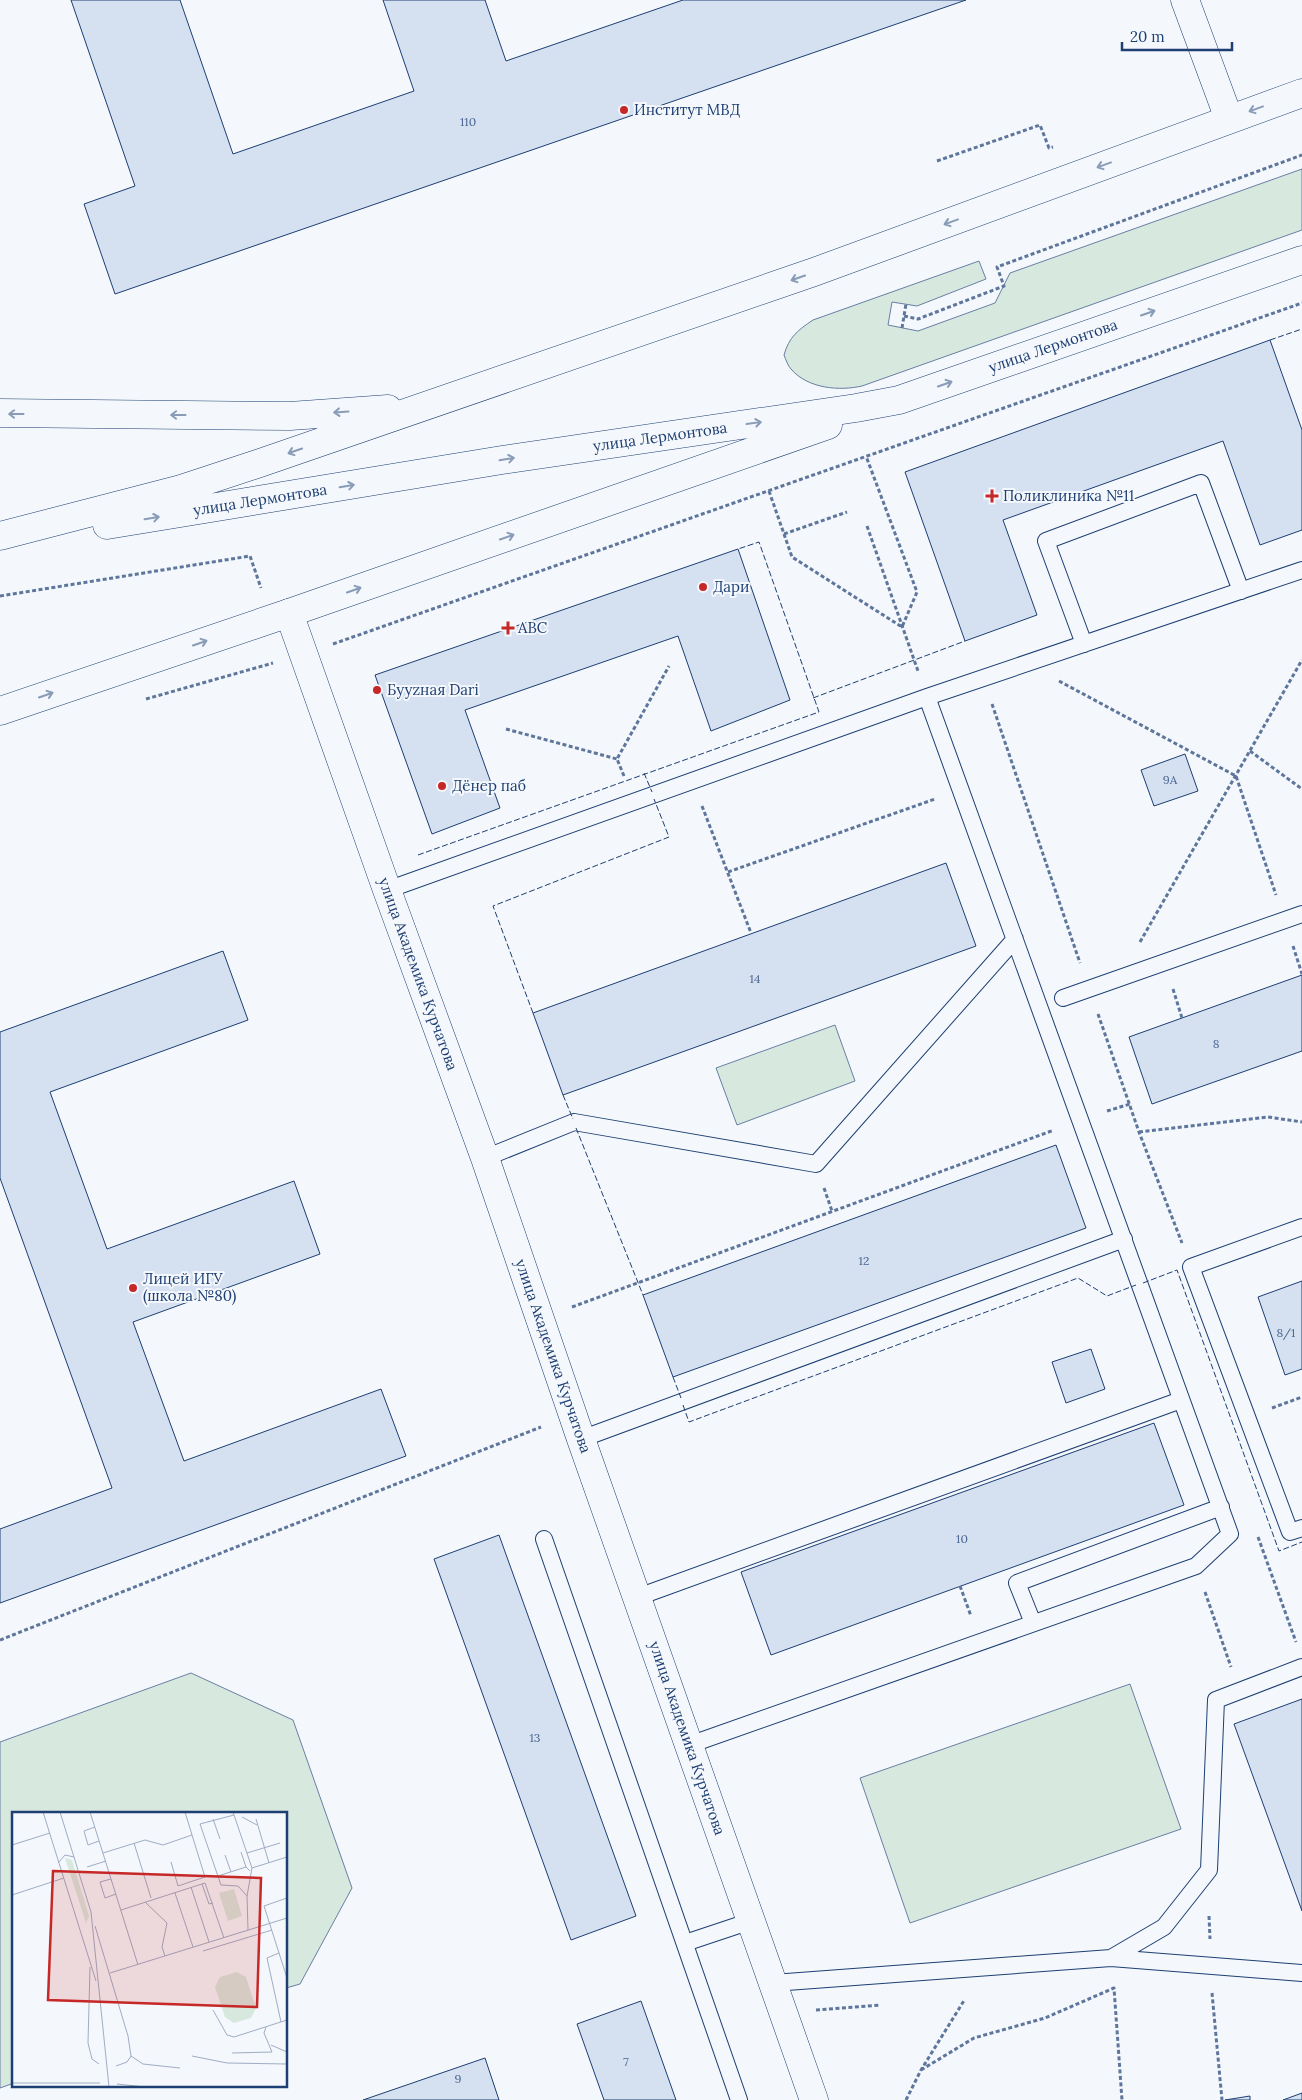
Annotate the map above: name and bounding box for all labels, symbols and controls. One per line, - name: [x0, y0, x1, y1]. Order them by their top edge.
- scale bar: [1122, 20, 1232, 52]
- text: 20 m: [1130, 27, 1165, 46]
- place label: Институт МВД: [634, 100, 740, 119]
- marker: Институт МВД: [618, 104, 630, 116]
- one-way arrow: [1249, 105, 1264, 114]
- house number: 110: [460, 114, 476, 129]
- one-way arrow: [1096, 161, 1112, 170]
- one-way arrow: [944, 218, 959, 227]
- one-way arrow: [791, 273, 807, 283]
- one-way arrow: [1140, 308, 1156, 318]
- street label: улица Лермонтова: [986, 314, 1120, 377]
- one-way arrow: [937, 379, 952, 388]
- one-way arrow: [333, 408, 349, 417]
- one-way arrow: [8, 409, 24, 418]
- one-way arrow: [171, 410, 187, 420]
- street label: улица Лермонтова: [592, 418, 728, 455]
- one-way arrow: [746, 418, 762, 428]
- one-way arrow: [288, 447, 304, 456]
- one-way arrow: [499, 454, 515, 464]
- street label: улица Лермонтова: [192, 480, 328, 519]
- one-way arrow: [338, 480, 354, 490]
- place label: Поликлиника №11: [1003, 486, 1134, 505]
- marker: Поликлиника №11: [985, 489, 999, 503]
- one-way arrow: [143, 512, 159, 522]
- one-way arrow: [499, 532, 515, 541]
- place label: Дари: [713, 577, 749, 596]
- marker: Дари: [697, 581, 709, 593]
- one-way arrow: [346, 585, 361, 594]
- place label: ABC: [517, 618, 548, 637]
- marker: ABC: [502, 622, 514, 634]
- one-way arrow: [192, 638, 207, 647]
- place label: Бууzная Dari: [387, 680, 479, 699]
- marker: Бууzная Dari: [371, 684, 383, 696]
- one-way arrow: [38, 690, 53, 699]
- house number: 9А: [1163, 772, 1178, 787]
- place label: Дёнер паб: [452, 776, 526, 795]
- marker: Дёнер паб: [436, 780, 448, 792]
- street label: улица Академика Курчатова: [375, 875, 462, 1073]
- house number: 14: [750, 971, 761, 986]
- house number: 8: [1213, 1036, 1220, 1051]
- house number: 12: [859, 1253, 869, 1268]
- street label: улица Академика Курчатова: [511, 1256, 596, 1456]
- place label: Лицей ИГУ (школа №80): [143, 1269, 237, 1306]
- marker: Лицей ИГУ (школа №80): [127, 1282, 139, 1294]
- house number: 8/1: [1277, 1325, 1295, 1341]
- house number: 10: [956, 1531, 968, 1546]
- street label: улица Академика Курчатова: [645, 1638, 730, 1838]
- house number: 13: [529, 1730, 541, 1745]
- inset map: [12, 1812, 288, 2088]
- house number: 7: [623, 2054, 629, 2069]
- house number: 9: [455, 2071, 462, 2086]

